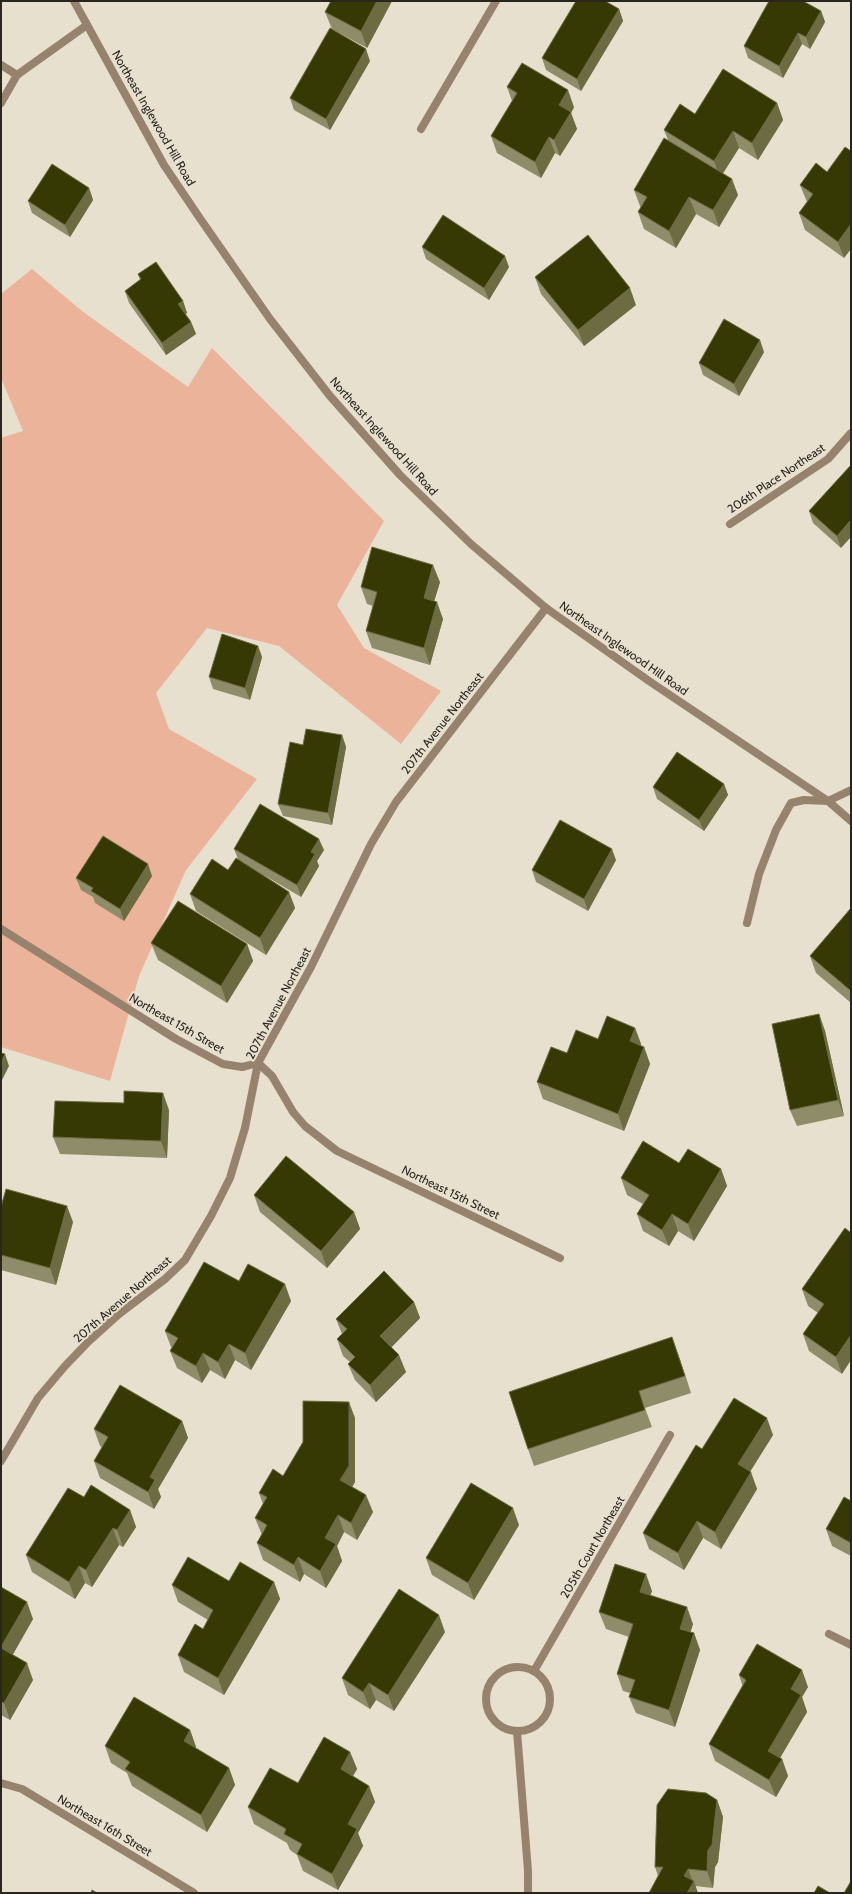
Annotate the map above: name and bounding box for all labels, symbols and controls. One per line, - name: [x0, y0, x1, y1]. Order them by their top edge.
- street label: Northeast Inglewood Hill Road: [109, 48, 199, 188]
- street label: Northeast Inglewood Hill Road: [327, 374, 441, 498]
- street label: 206th Place Northeast: [724, 440, 828, 516]
- street label: Northeast Inglewood Hill Road: [557, 598, 691, 698]
- street label: 207th Avenue Northeast: [398, 669, 486, 777]
- street label: 207th Avenue Northeast: [242, 944, 314, 1062]
- street label: Northeast 15th Street: [127, 990, 227, 1056]
- street label: Northeast 15th Street: [399, 1162, 503, 1222]
- street label: 207th Avenue Northeast: [70, 1252, 174, 1346]
- street label: 205th Court Northeast: [557, 1493, 627, 1601]
- street label: Northeast 16th Street: [55, 1791, 155, 1859]

